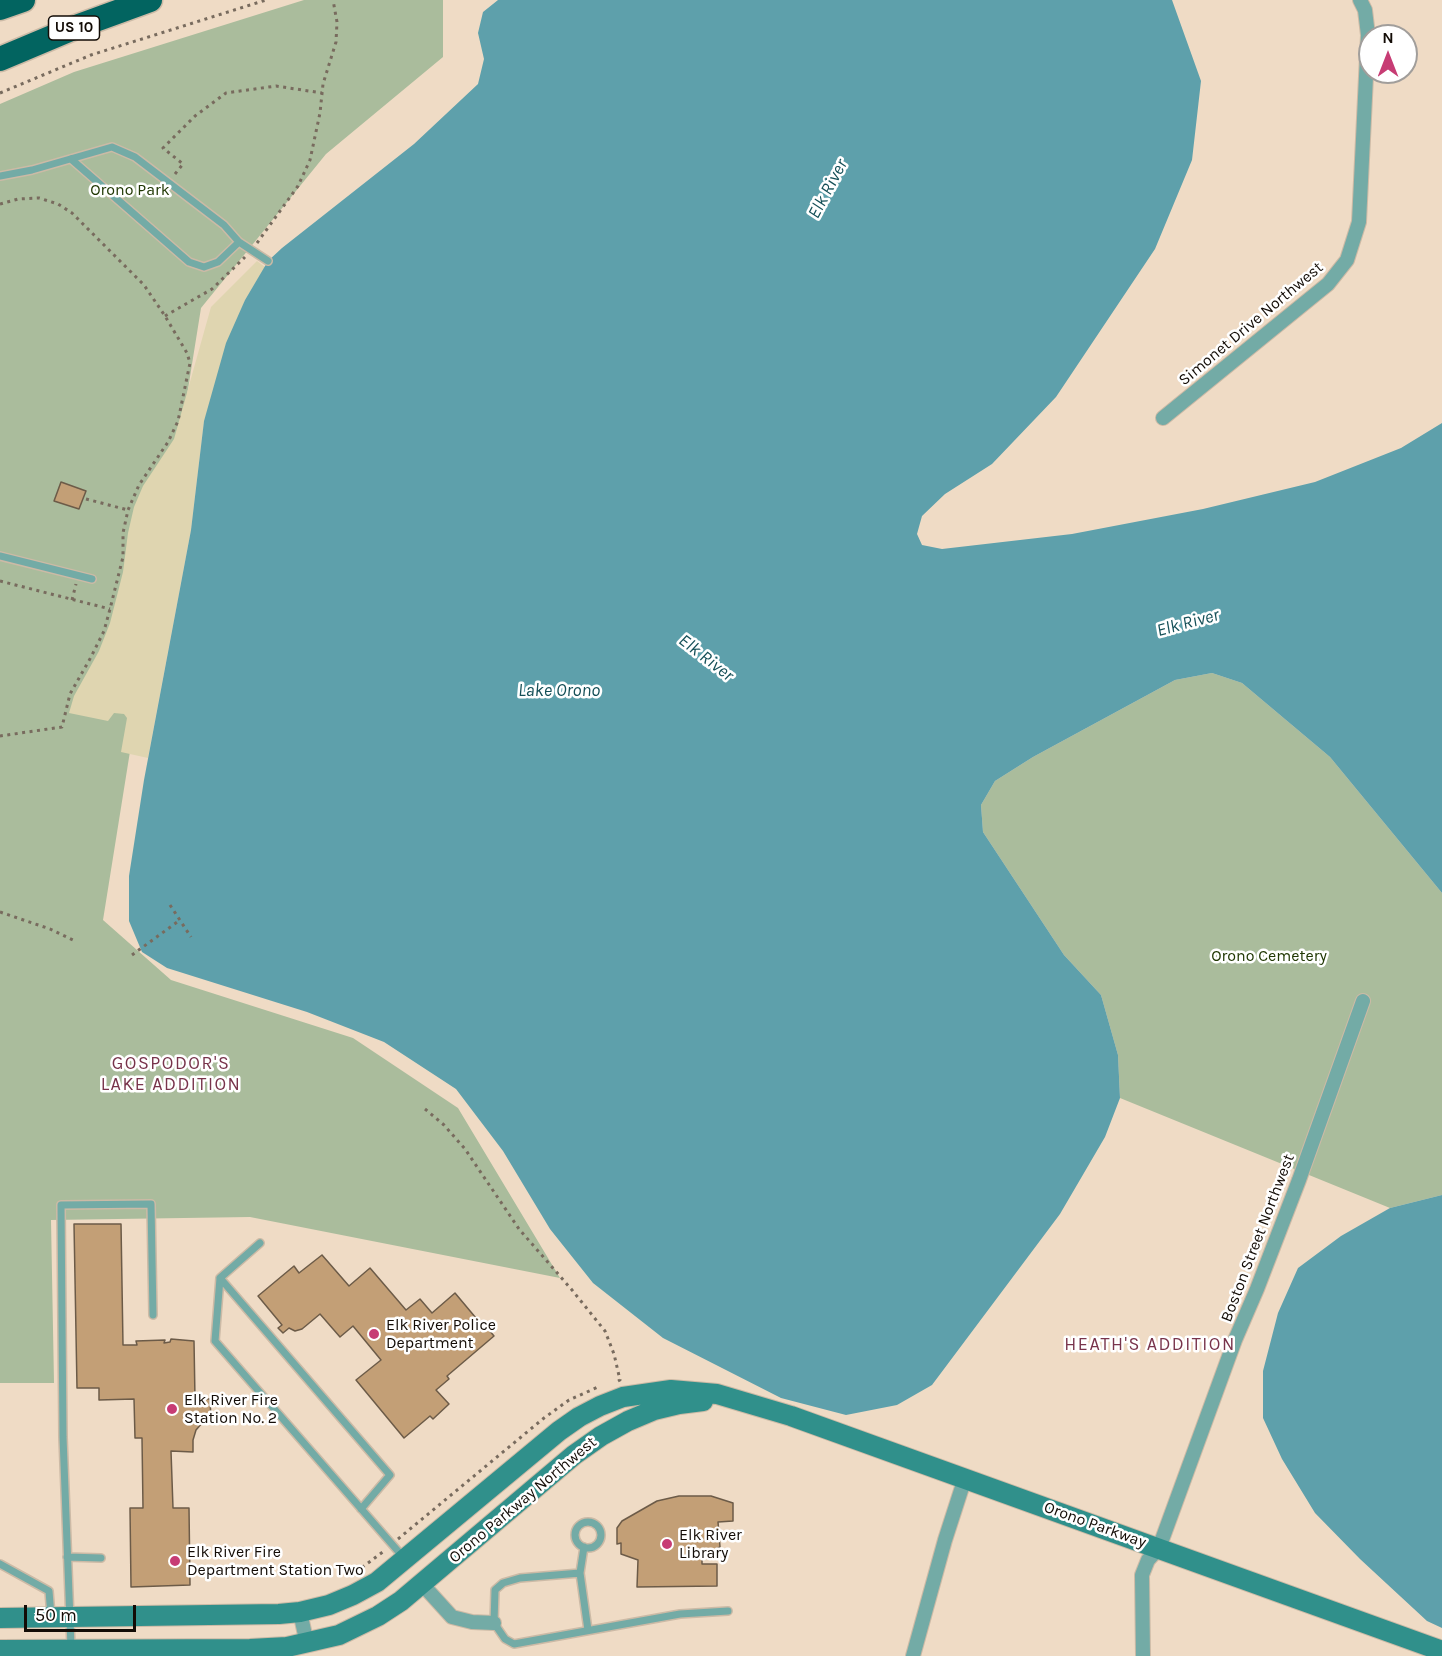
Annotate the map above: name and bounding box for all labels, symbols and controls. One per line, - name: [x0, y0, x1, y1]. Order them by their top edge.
- road number: US 10: [48, 16, 100, 40]
- north arrow: [1358, 24, 1418, 84]
- text: N: [1382, 28, 1394, 47]
- water label: Elk River: [803, 156, 853, 222]
- park label: Orono Park: [90, 180, 170, 200]
- street label: Simonet Drive Northwest: [1175, 258, 1327, 390]
- water label: Elk River: [1154, 604, 1222, 642]
- water label: Elk River: [674, 630, 738, 686]
- water label: Lake Orono: [518, 680, 600, 702]
- park label: Orono Cemetery: [1211, 946, 1327, 966]
- district label: GOSPODOR'S LAKE ADDITION: [101, 1053, 241, 1096]
- street label: Boston Street Northwest: [1217, 1151, 1299, 1325]
- place label: Elk River Police Department: [386, 1315, 496, 1353]
- marker: Elk River Police Department: [367, 1327, 381, 1341]
- district label: HEATH'S ADDITION: [1064, 1334, 1236, 1356]
- place label: Elk River Fire Station No. 2: [184, 1390, 278, 1428]
- marker: Elk River Fire Station No. 2: [165, 1402, 179, 1416]
- street label: Orono Parkway Northwest: [445, 1433, 601, 1567]
- street label: Orono Parkway: [1041, 1498, 1149, 1552]
- place label: Elk River Library: [679, 1525, 742, 1563]
- marker: Elk River Library: [660, 1537, 674, 1551]
- place label: Elk River Fire Department Station Two: [187, 1542, 364, 1580]
- marker: Elk River Fire Department Station Two: [168, 1554, 182, 1568]
- scale bar: [27, 1593, 140, 1631]
- text: 50 m: [35, 1604, 77, 1626]

